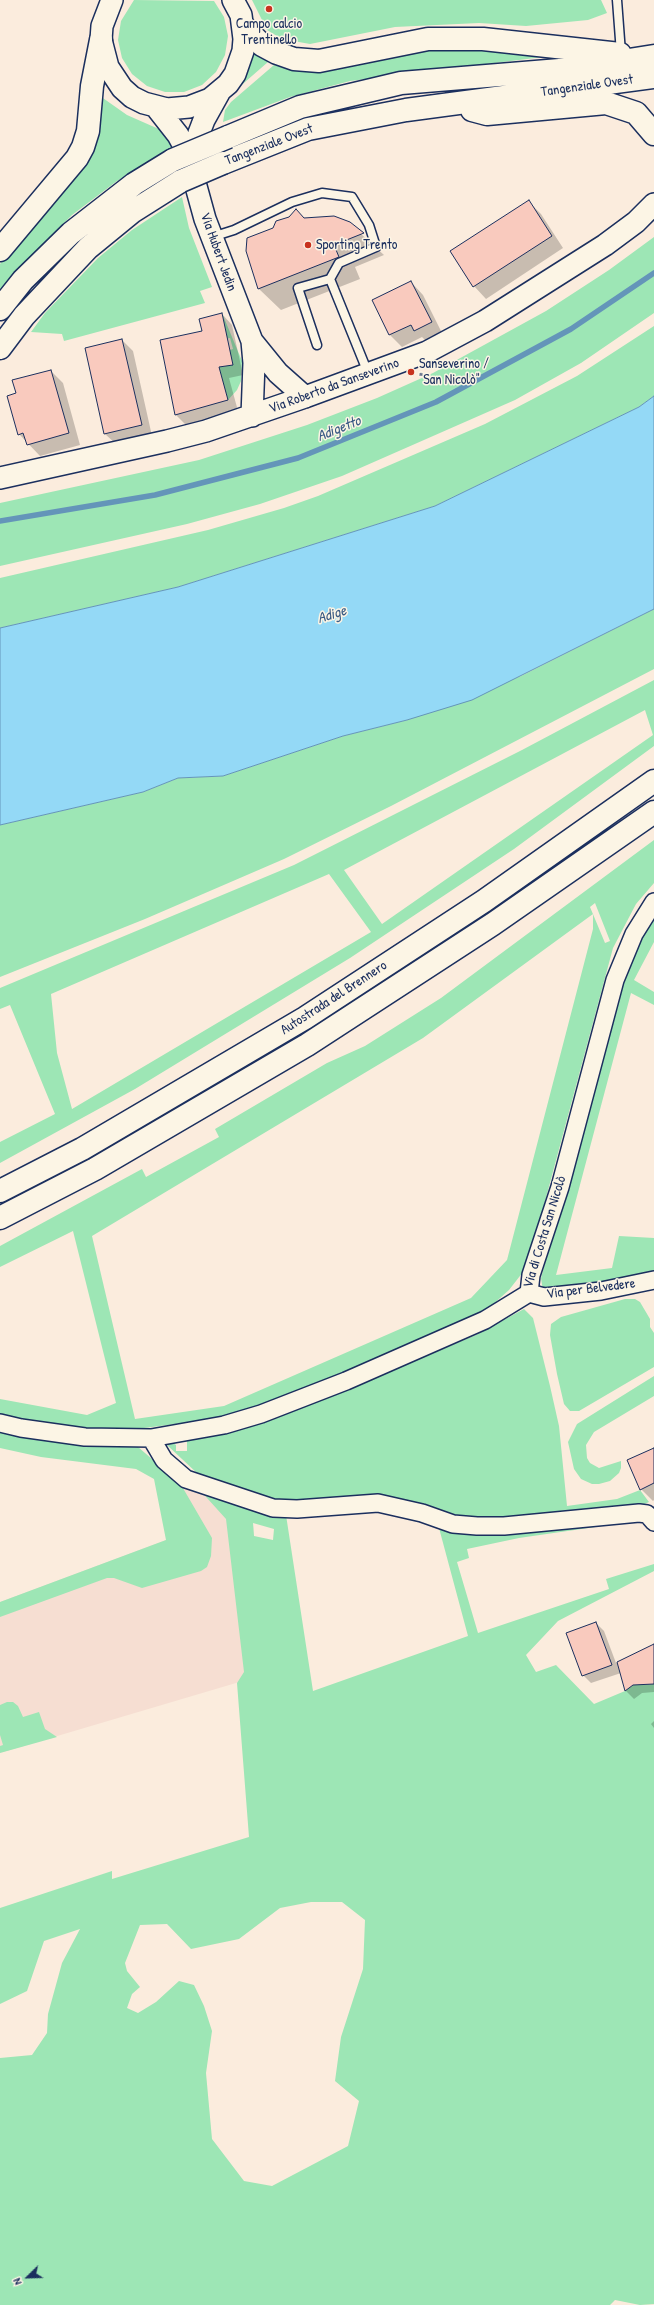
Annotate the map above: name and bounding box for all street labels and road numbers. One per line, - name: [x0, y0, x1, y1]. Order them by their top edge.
- street label: Tangenziale Ovest: [540, 71, 634, 101]
- street label: Tangenziale Ovest: [223, 121, 315, 169]
- street label: Via Hubert Jedin: [196, 210, 240, 294]
- street label: Via Roberto da Sanseverino: [267, 355, 401, 417]
- street label: Autostrada del Brennero: [278, 957, 390, 1039]
- street label: Via di Costa San Nicolò: [520, 1174, 570, 1290]
- street label: Via per Belvedere: [546, 1275, 636, 1303]

